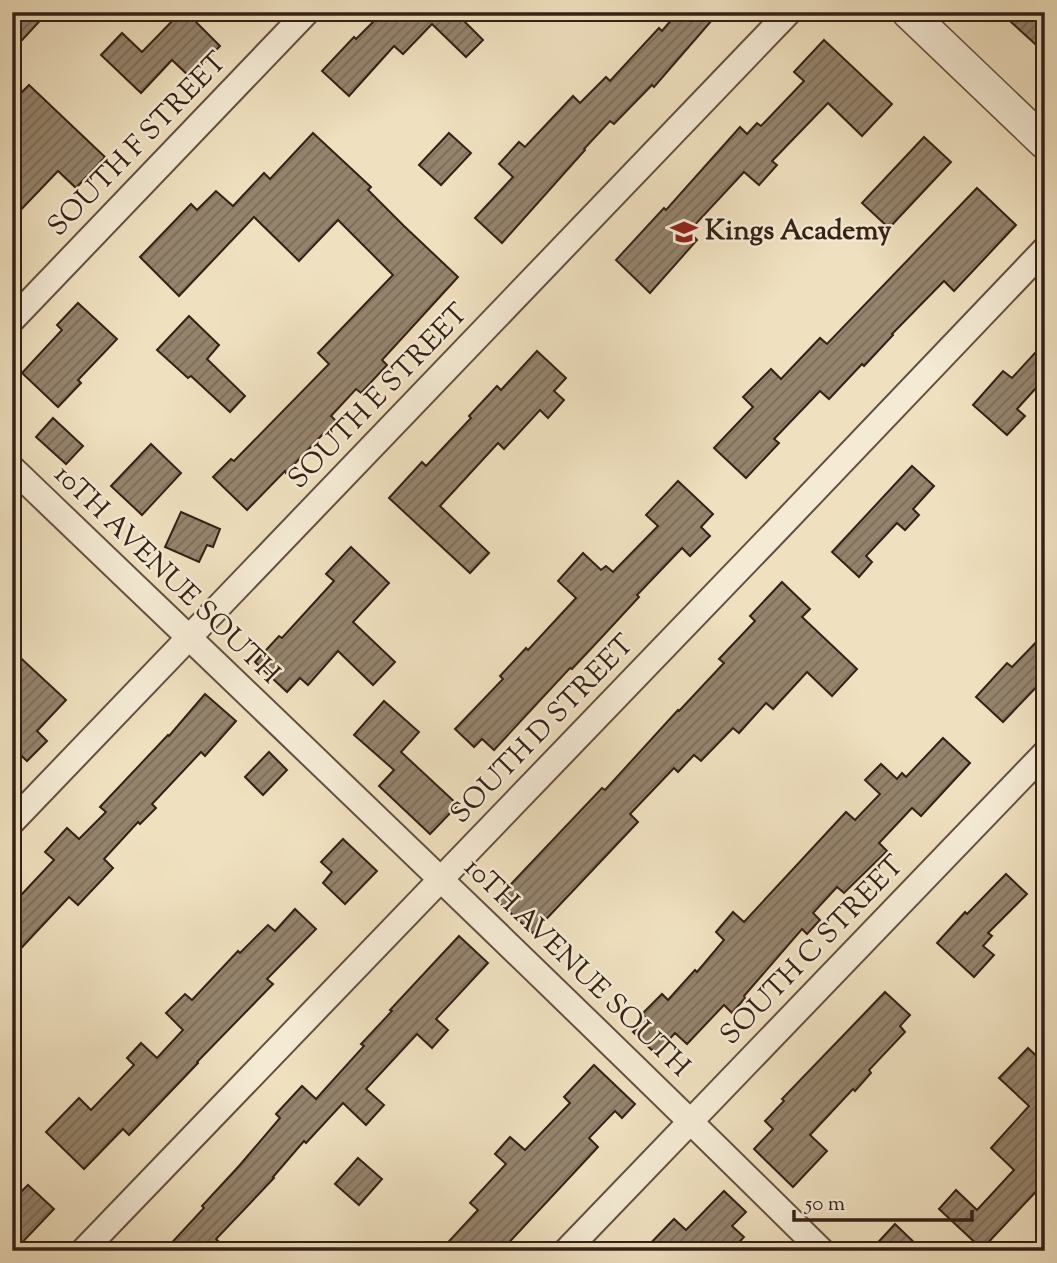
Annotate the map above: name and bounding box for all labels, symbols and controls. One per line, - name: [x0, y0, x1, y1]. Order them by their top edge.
- street label: SOUTH F STREET: [39, 44, 237, 246]
- place label: Kings Academy: [705, 212, 892, 252]
- school or university icon: Kings Academy: [669, 217, 699, 247]
- street label: SOUTH E STREET: [280, 295, 478, 499]
- street label: 10TH AVENUE SOUTH: [44, 456, 288, 694]
- street label: SOUTH D STREET: [442, 626, 644, 834]
- street label: SOUTH C STREET: [712, 847, 914, 1055]
- street label: 10TH AVENUE SOUTH: [454, 849, 698, 1087]
- scale bar: [794, 1179, 973, 1223]
- text: 50 m: [804, 1190, 845, 1220]

